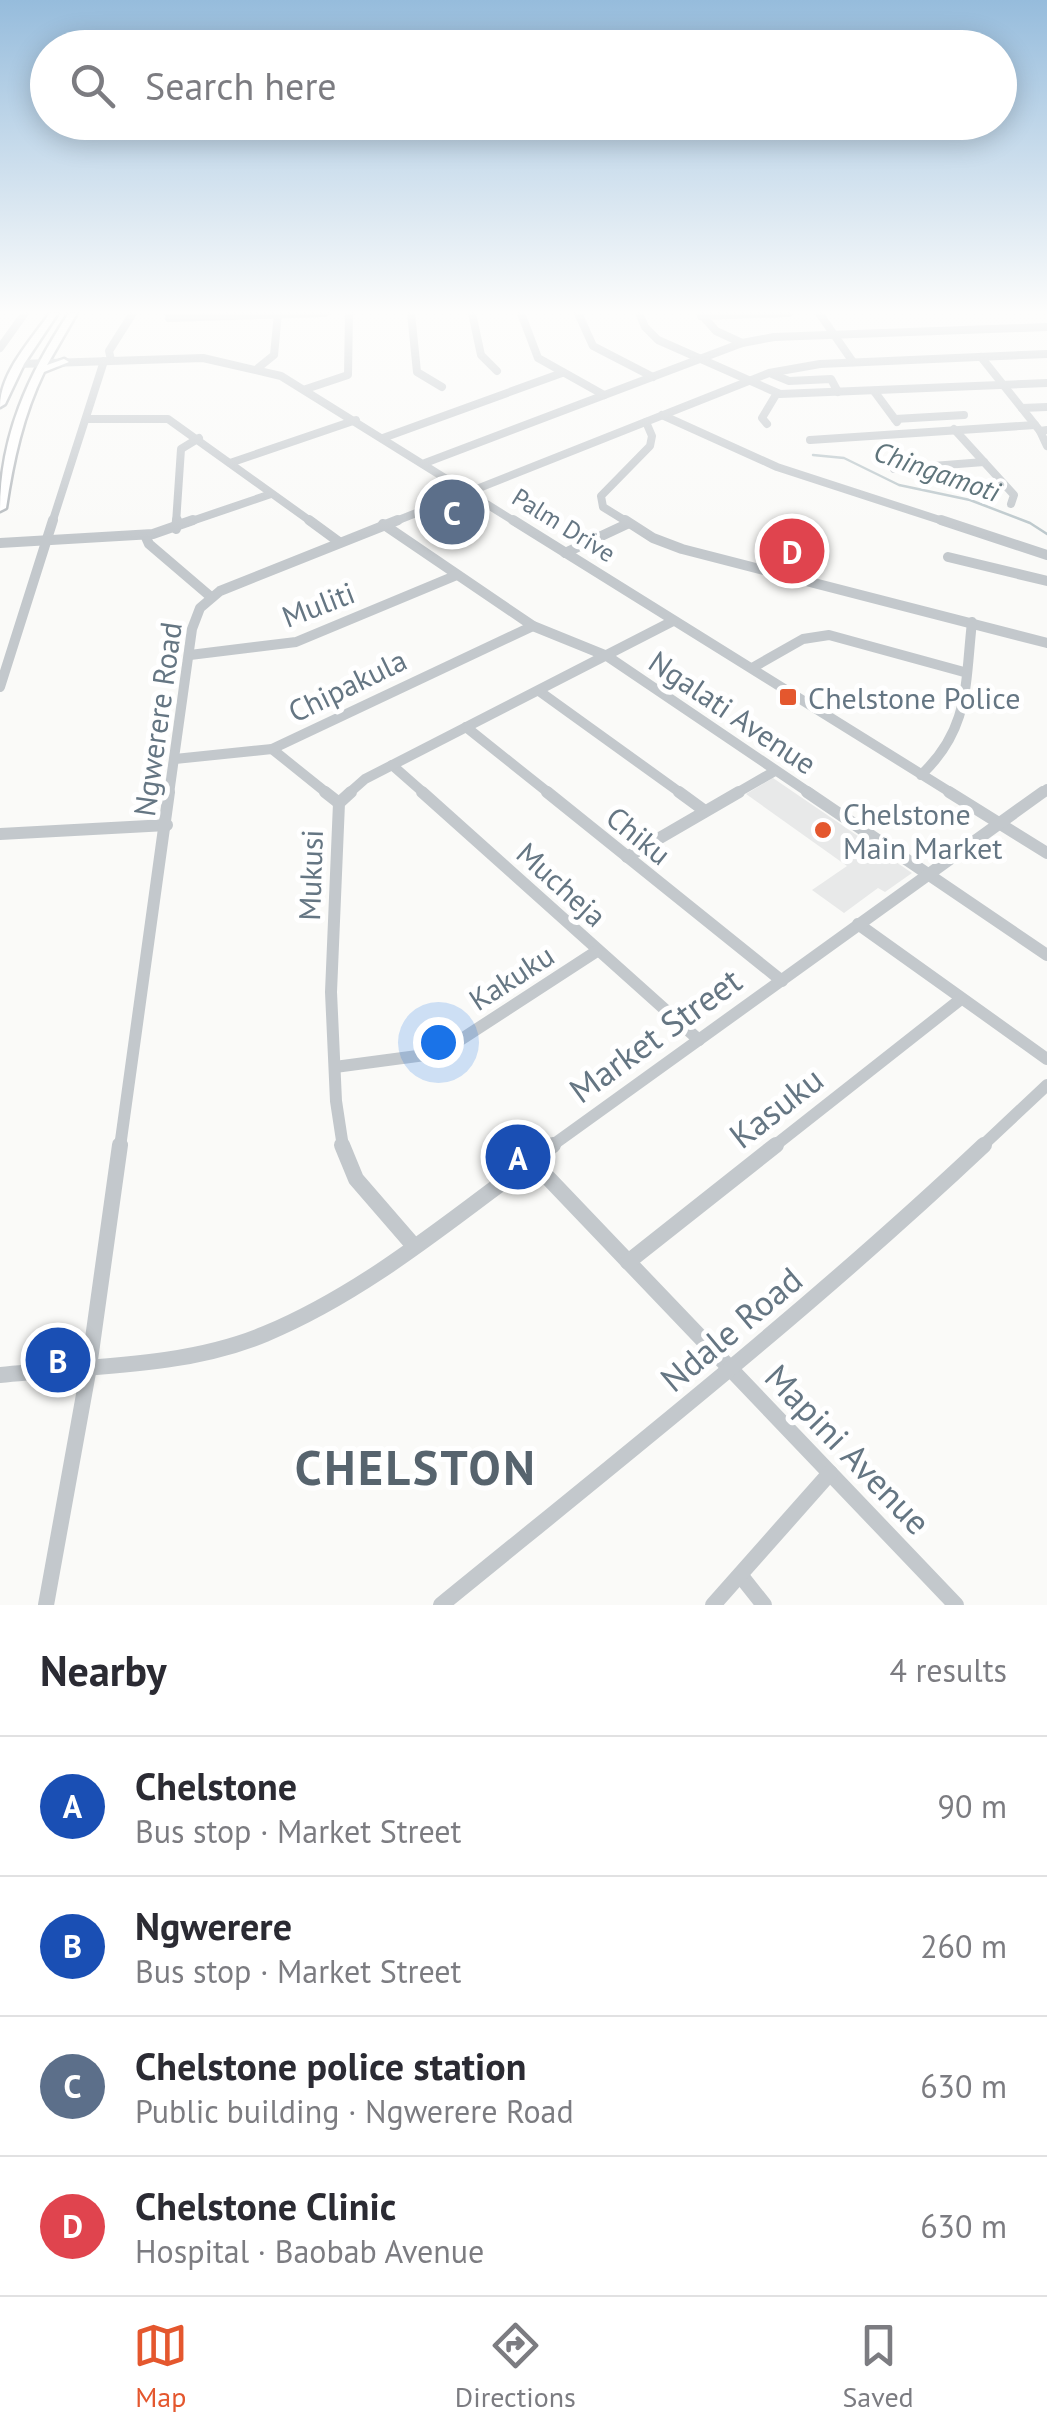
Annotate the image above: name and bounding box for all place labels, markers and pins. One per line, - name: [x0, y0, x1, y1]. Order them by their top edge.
- pin: C: [420, 474, 484, 550]
- pin: D: [760, 514, 824, 588]
- place label: Chelstone Police: [808, 678, 1020, 717]
- marker: Chelstone Police: [777, 686, 799, 708]
- place label: Chelstone Main Market: [843, 794, 1002, 867]
- marker: Chelstone Main Market: [812, 819, 834, 841]
- pin: A: [486, 1120, 550, 1194]
- pin: B: [26, 1322, 90, 1398]

